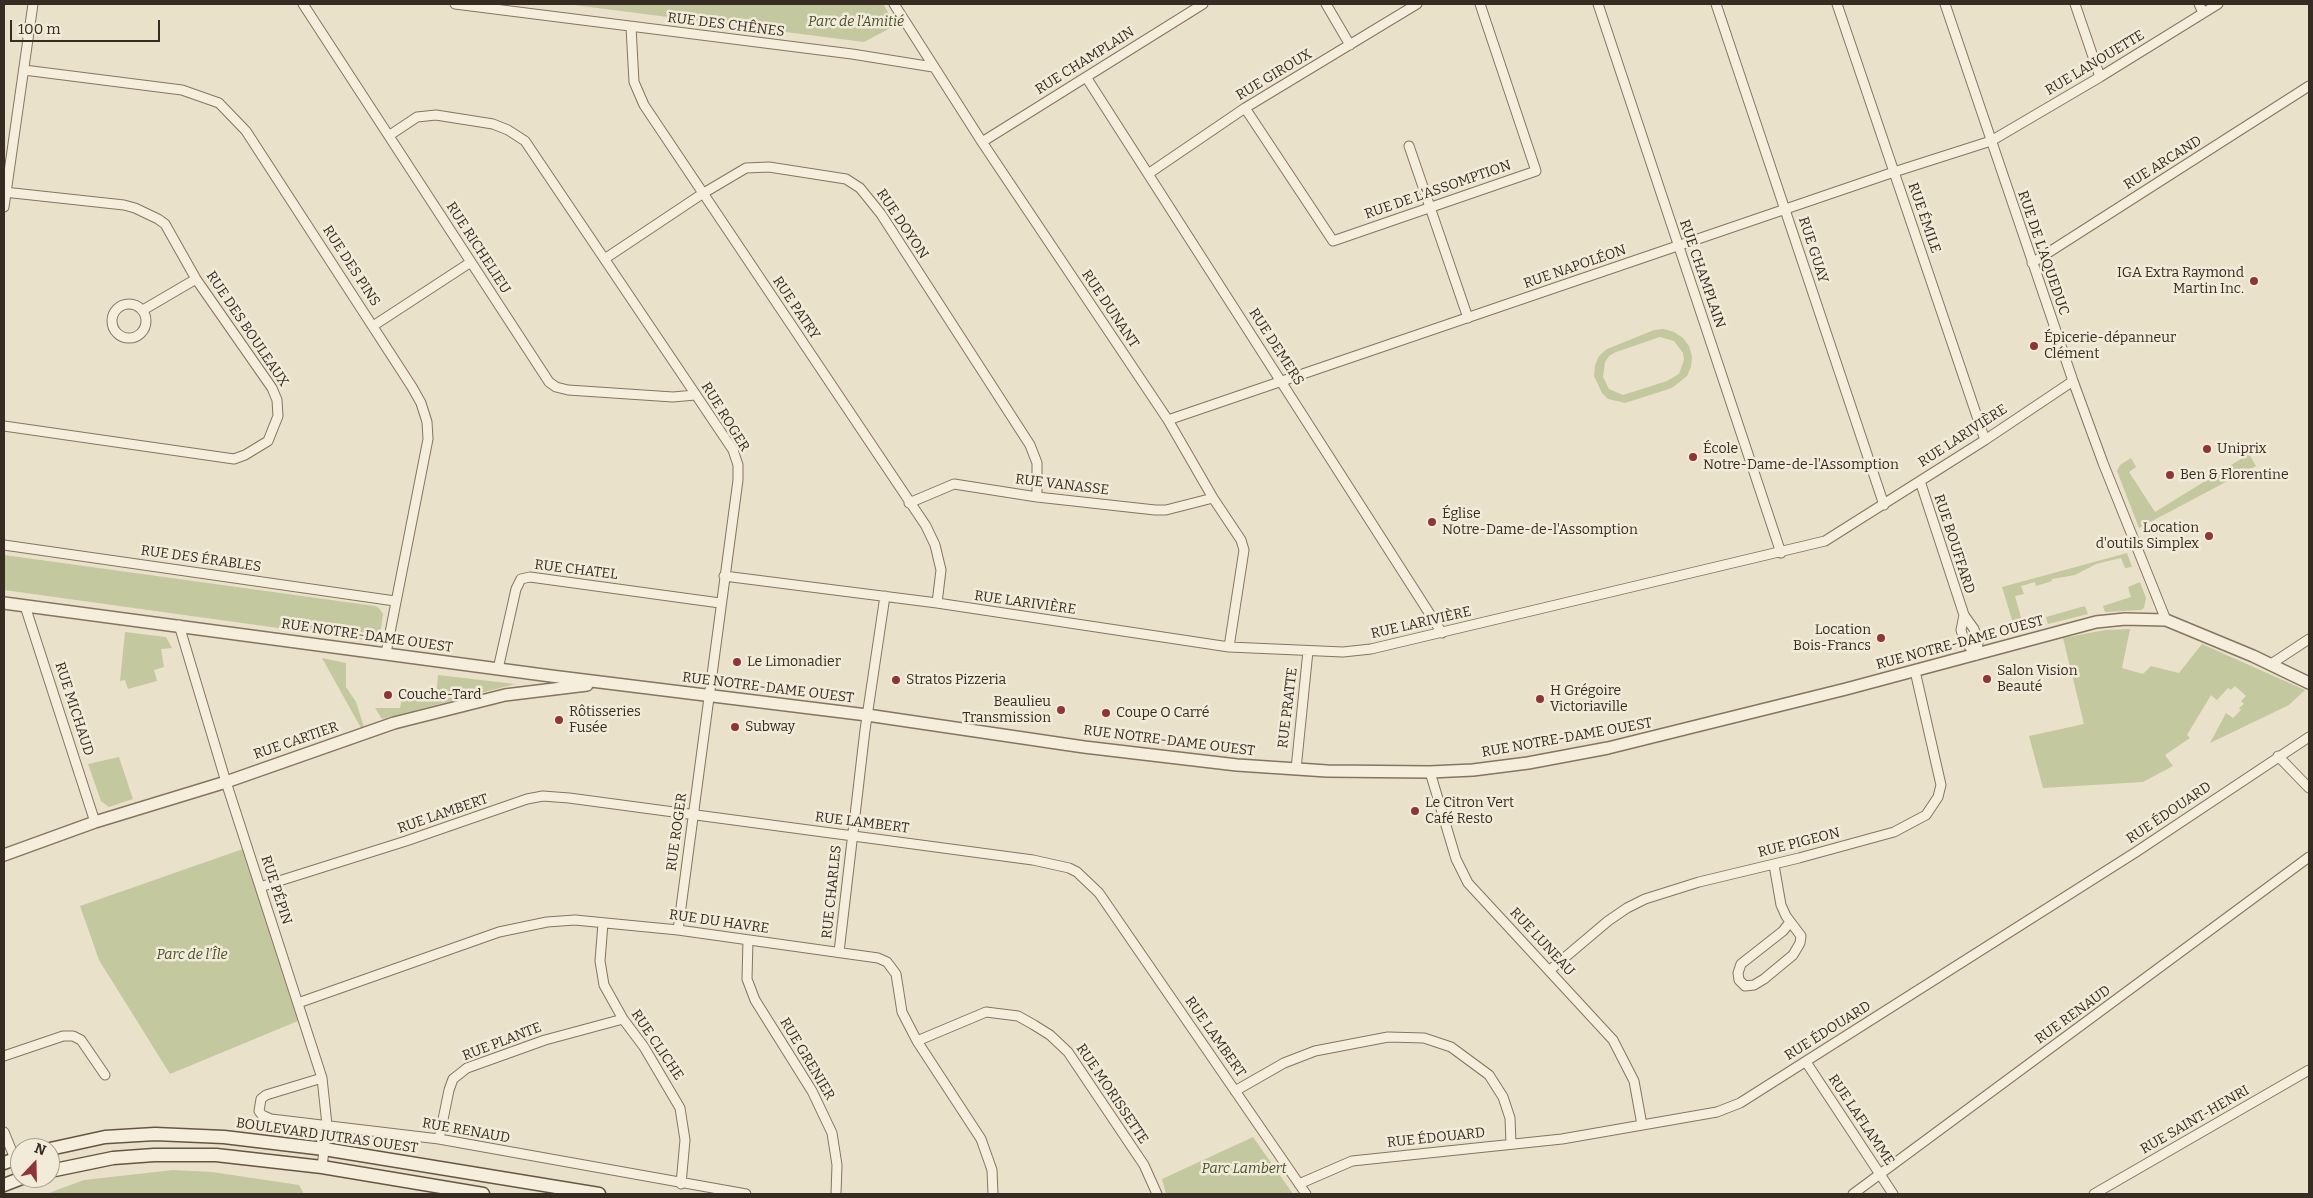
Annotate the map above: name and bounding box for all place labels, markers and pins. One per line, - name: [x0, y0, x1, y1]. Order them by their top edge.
- place label: IGA Extra Raymond Martin Inc.: [2117, 265, 2244, 298]
- marker: IGA Extra Raymond Martin Inc.: [2248, 275, 2260, 287]
- place label: Épicerie-dépanneur Clément: [2044, 330, 2176, 362]
- marker: Épicerie-dépanneur Clément: [2028, 340, 2040, 352]
- place label: École Notre-Dame-de-l'Assomption: [1703, 441, 1899, 474]
- place label: Uniprix: [2217, 441, 2267, 457]
- marker: Uniprix: [2201, 443, 2213, 455]
- marker: École Notre-Dame-de-l'Assomption: [1687, 451, 1699, 463]
- place label: Ben & Florentine: [2180, 467, 2289, 483]
- marker: Ben & Florentine: [2164, 469, 2176, 481]
- place label: Église Notre-Dame-de-l'Assomption: [1442, 506, 1638, 538]
- marker: Église Notre-Dame-de-l'Assomption: [1426, 516, 1438, 528]
- place label: Location d'outils Simplex: [2096, 520, 2199, 552]
- marker: Location d'outils Simplex: [2203, 530, 2215, 542]
- place label: Location Bois-Francs: [1793, 622, 1871, 654]
- marker: Location Bois-Francs: [1875, 632, 1887, 644]
- place label: Le Limonadier: [747, 654, 841, 670]
- marker: Le Limonadier: [731, 656, 743, 668]
- place label: Salon Vision Beauté: [1997, 663, 2077, 696]
- place label: Stratos Pizzeria: [906, 672, 1006, 688]
- marker: Salon Vision Beauté: [1981, 673, 1993, 685]
- marker: Stratos Pizzeria: [890, 674, 902, 686]
- place label: H Grégoire Victoriaville: [1550, 683, 1628, 716]
- place label: Couche-Tard: [398, 687, 481, 703]
- marker: Couche-Tard: [382, 689, 394, 701]
- marker: H Grégoire Victoriaville: [1534, 693, 1546, 705]
- place label: Beaulieu Transmission: [962, 694, 1051, 726]
- place label: Rôtisseries Fusée: [569, 704, 641, 736]
- marker: Beaulieu Transmission: [1055, 704, 1067, 716]
- place label: Coupe O Carré: [1116, 705, 1209, 721]
- marker: Coupe O Carré: [1100, 707, 1112, 719]
- marker: Rôtisseries Fusée: [553, 714, 565, 726]
- place label: Subway: [745, 719, 795, 735]
- marker: Subway: [729, 721, 741, 733]
- place label: Le Citron Vert Café Resto: [1425, 795, 1514, 828]
- marker: Le Citron Vert Café Resto: [1409, 805, 1421, 817]

